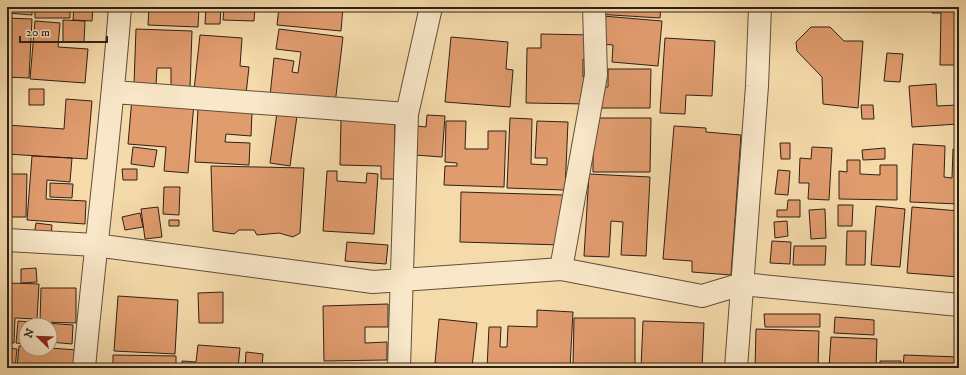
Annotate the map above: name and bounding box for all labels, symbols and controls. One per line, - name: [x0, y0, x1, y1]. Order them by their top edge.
- scale bar: [20, 18, 107, 44]
- text: 20 m: [26, 25, 50, 40]
- north arrow: [18, 317, 58, 357]
- text: N: [22, 327, 38, 340]

